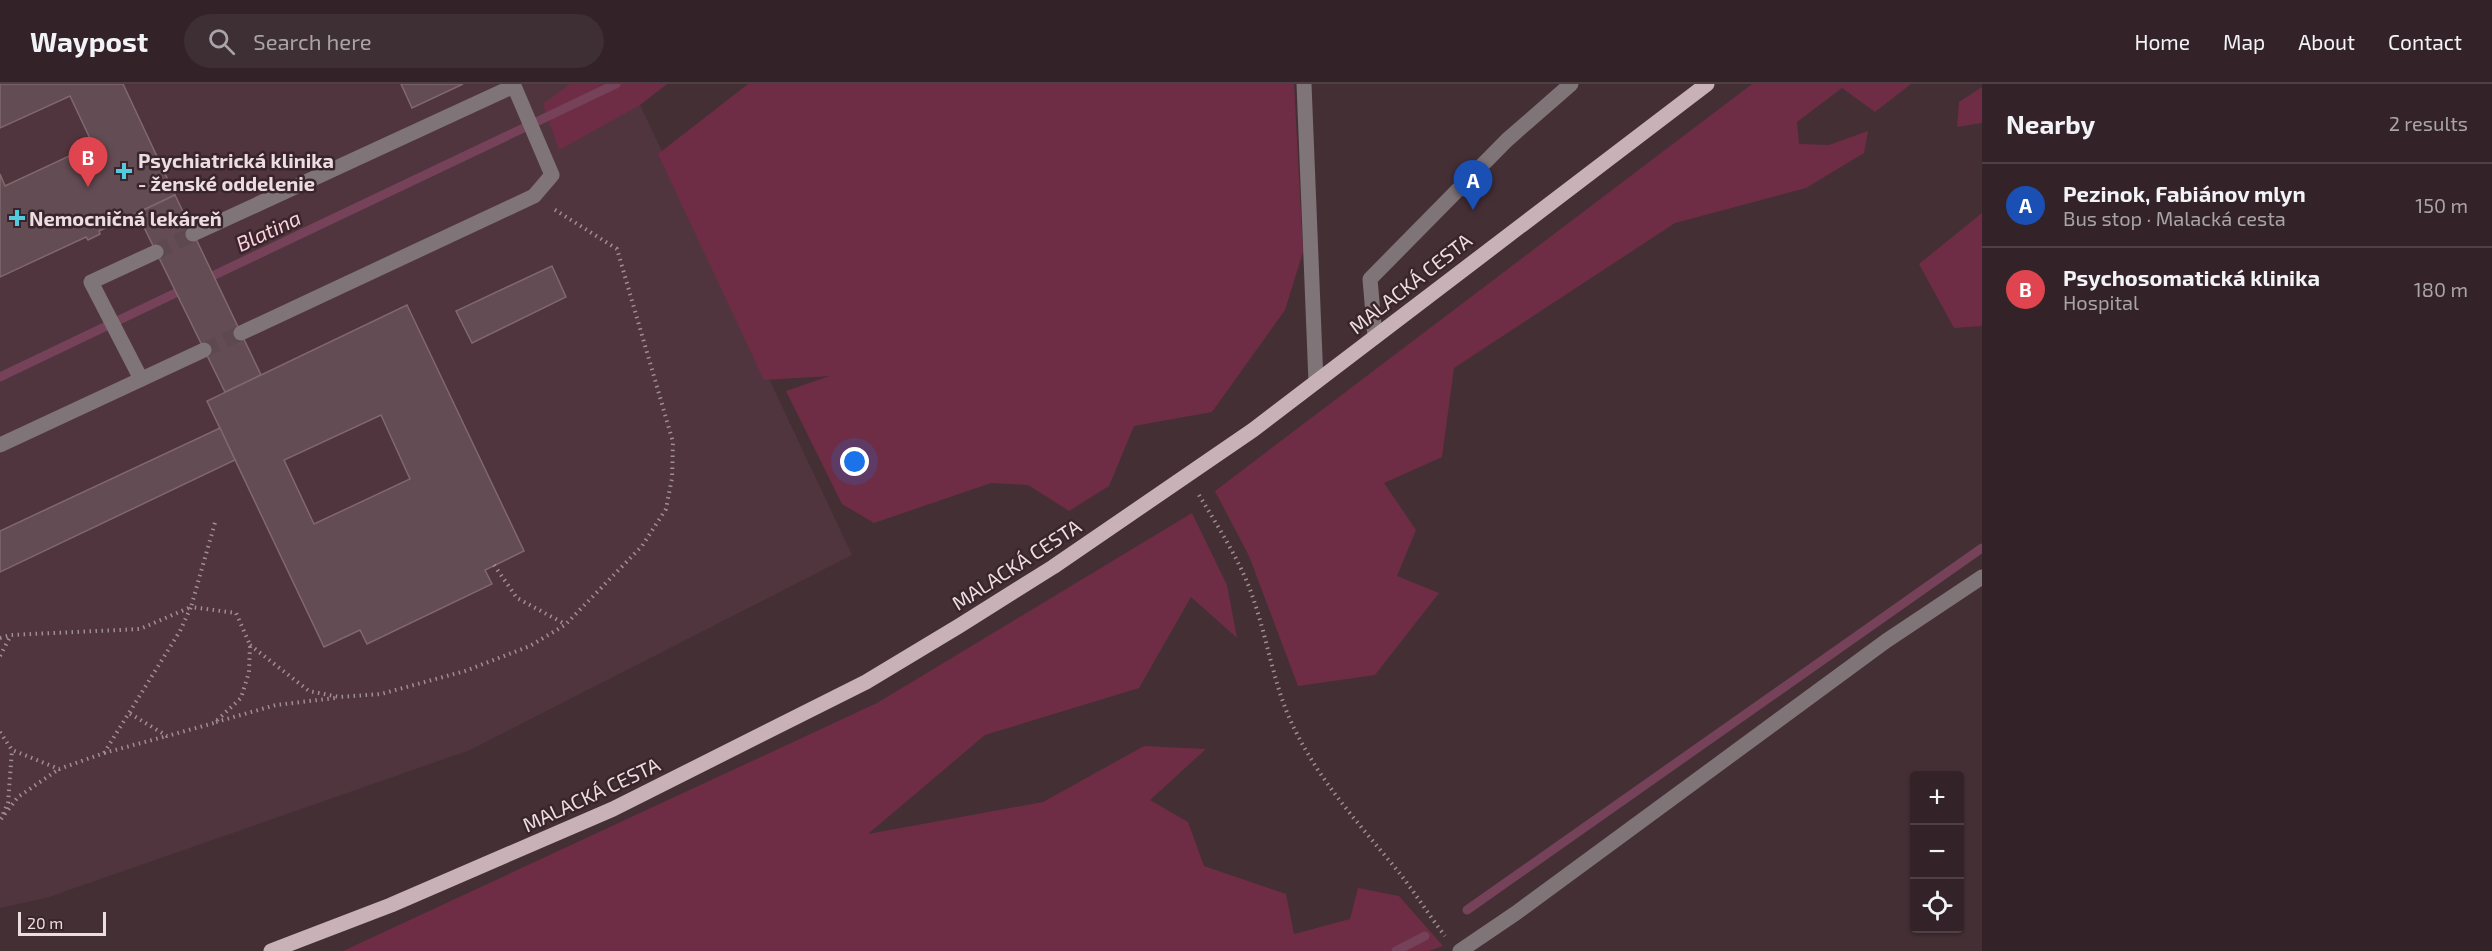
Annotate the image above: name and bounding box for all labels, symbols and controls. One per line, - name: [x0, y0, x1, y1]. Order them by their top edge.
- search box: [184, 14, 604, 68]
- text: Waypost: [30, 24, 148, 58]
- icon: search: [205, 25, 238, 58]
- text: Search here: [253, 28, 372, 54]
- text: Home: [2134, 29, 2190, 54]
- text: Map: [2223, 29, 2265, 54]
- text: About: [2298, 29, 2355, 54]
- text: Contact: [2388, 29, 2462, 54]
- text: Nearby: [2006, 108, 2095, 139]
- text: 2 results: [2389, 111, 2468, 135]
- pin: B: [68, 138, 107, 187]
- place label: Psychiatrická klinika - ženské oddelenie: [138, 148, 334, 195]
- pin: A: [1454, 160, 1492, 210]
- marker: Psychiatrická klinika - ženské oddelenie: [115, 162, 133, 180]
- text: Pezinok, Fabiánov mlyn: [2063, 180, 2306, 206]
- text: A: [2019, 193, 2032, 217]
- text: 150 m: [2415, 193, 2468, 217]
- water label: Blatina: [232, 204, 304, 256]
- place label: Nemocničná lekáreň: [29, 206, 222, 230]
- text: Bus stop · Malacká cesta: [2063, 206, 2286, 230]
- marker: Nemocničná lekáreň: [10, 211, 24, 225]
- street label: MALACKÁ CESTA: [1344, 227, 1477, 338]
- text: Psychosomatická klinika: [2063, 264, 2320, 290]
- text: B: [2019, 277, 2032, 301]
- text: 180 m: [2414, 277, 2468, 301]
- text: Hospital: [2063, 290, 2139, 314]
- your location: [840, 447, 869, 476]
- street label: MALACKÁ CESTA: [947, 513, 1085, 615]
- street label: MALACKÁ CESTA: [518, 751, 664, 836]
- map controls: [1910, 771, 1964, 933]
- button: +: [1910, 771, 1964, 825]
- button: −: [1910, 825, 1964, 879]
- button: locate: [1910, 879, 1964, 933]
- scale bar: [18, 909, 106, 936]
- text: 20 m: [27, 913, 63, 932]

